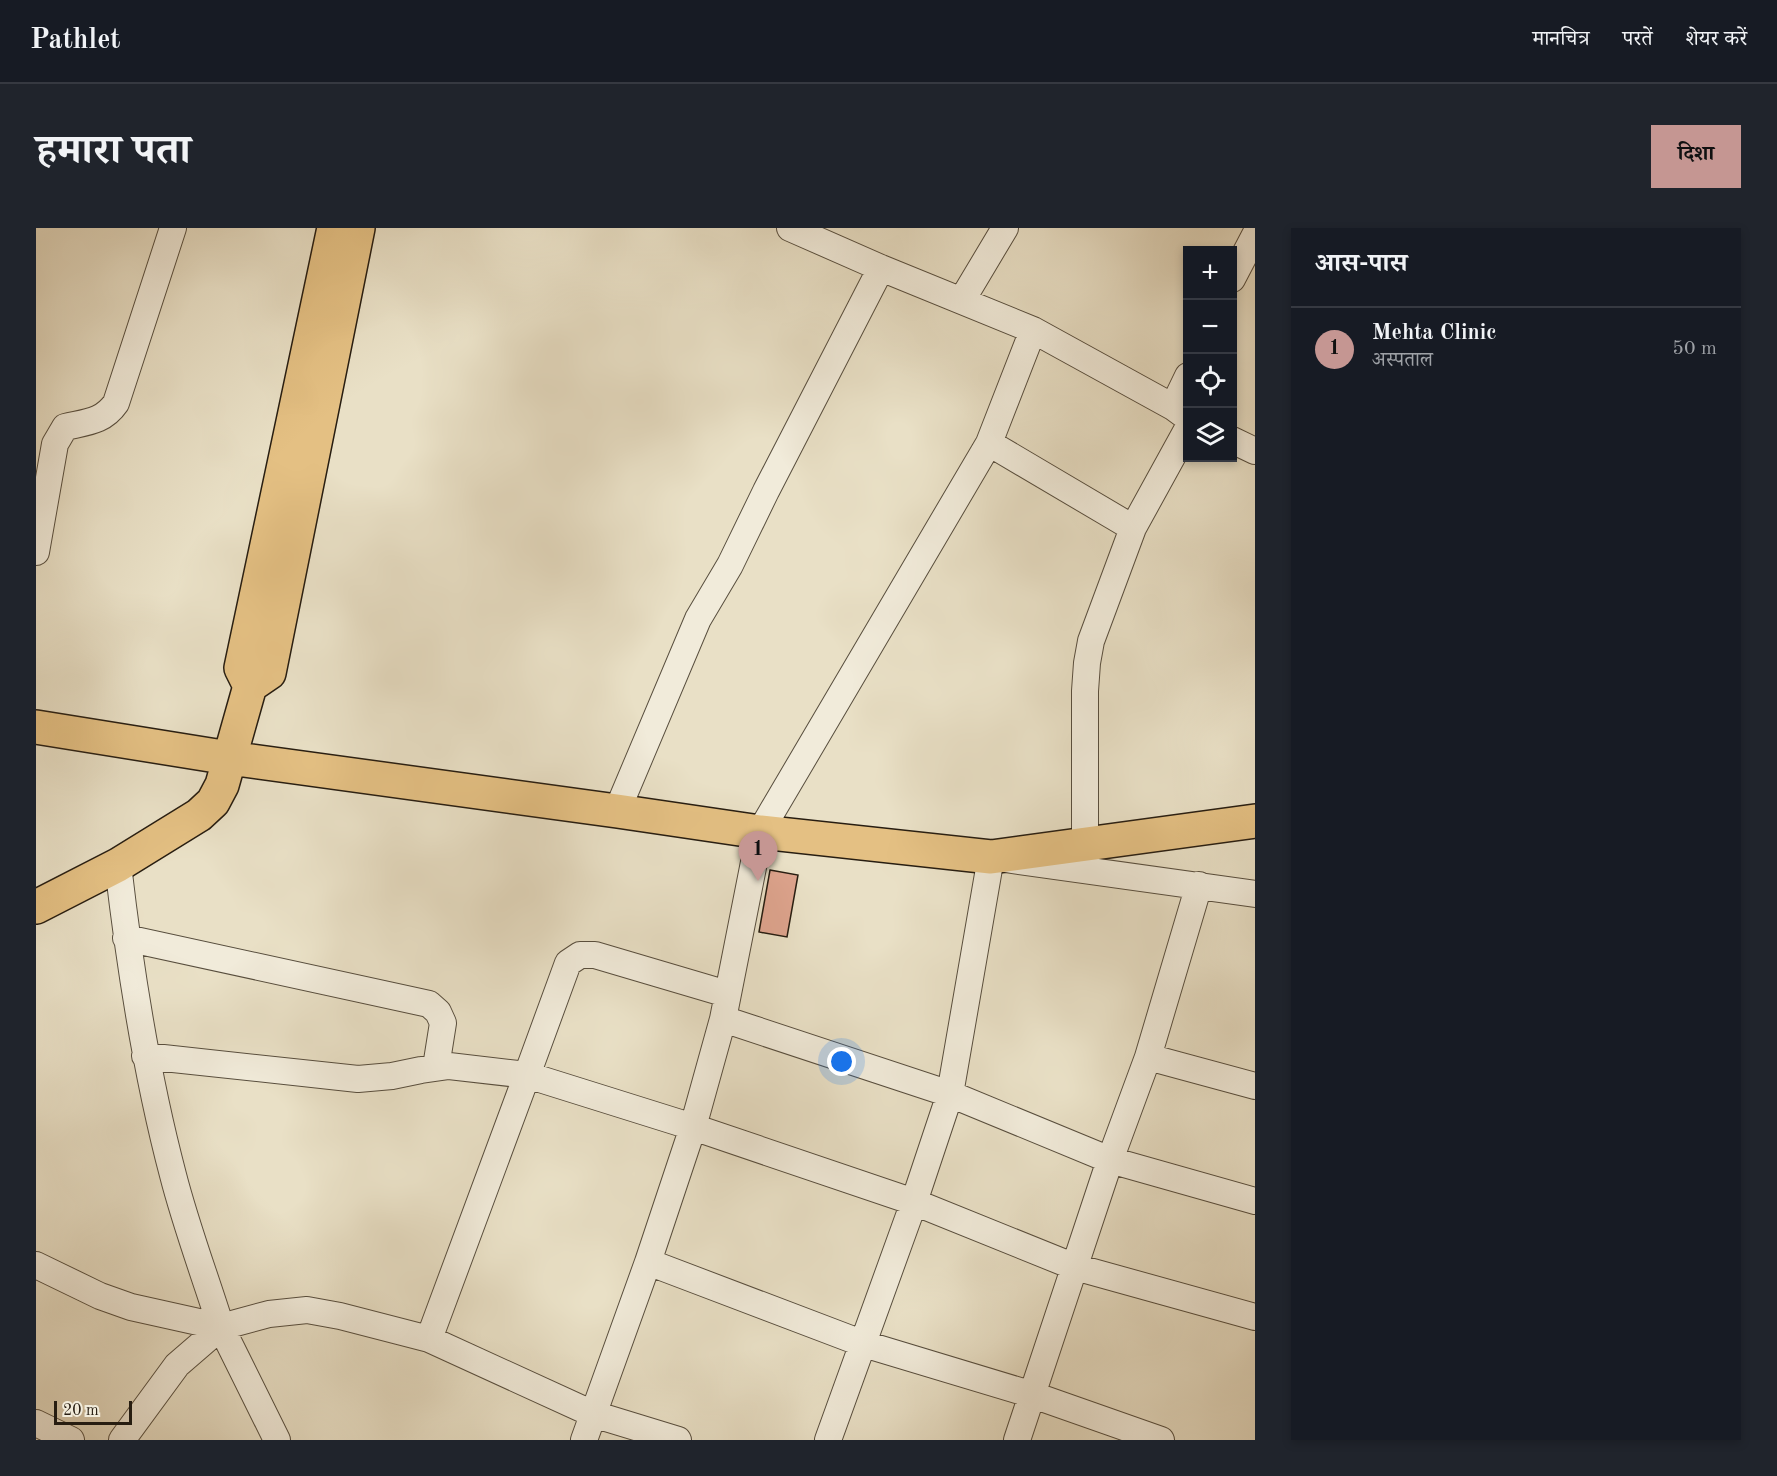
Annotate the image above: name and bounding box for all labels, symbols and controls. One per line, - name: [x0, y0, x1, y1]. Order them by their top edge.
- text: Pathlet: [30, 27, 121, 55]
- text: मानचित्र: [1533, 29, 1589, 50]
- text: परतें: [1622, 29, 1652, 50]
- text: शेयर करें: [1685, 29, 1747, 50]
- button: दिशा: [1651, 125, 1741, 188]
- text: हमारा पता: [36, 131, 191, 173]
- map controls: [1183, 246, 1237, 462]
- button: +: [1183, 246, 1237, 300]
- text: आस-पास: [1315, 251, 1407, 277]
- button: −: [1183, 300, 1237, 354]
- text: Mehta Clinic: [1372, 322, 1496, 344]
- text: 1: [1329, 339, 1340, 359]
- text: 50 m: [1672, 339, 1717, 359]
- text: अस्पताल: [1372, 351, 1433, 371]
- button: locate: [1183, 354, 1237, 408]
- button: layers: [1183, 408, 1237, 462]
- pin: 1: [738, 832, 778, 881]
- your location: [827, 1047, 856, 1076]
- scale bar: [54, 1398, 132, 1426]
- text: 20 m: [63, 1403, 99, 1419]

